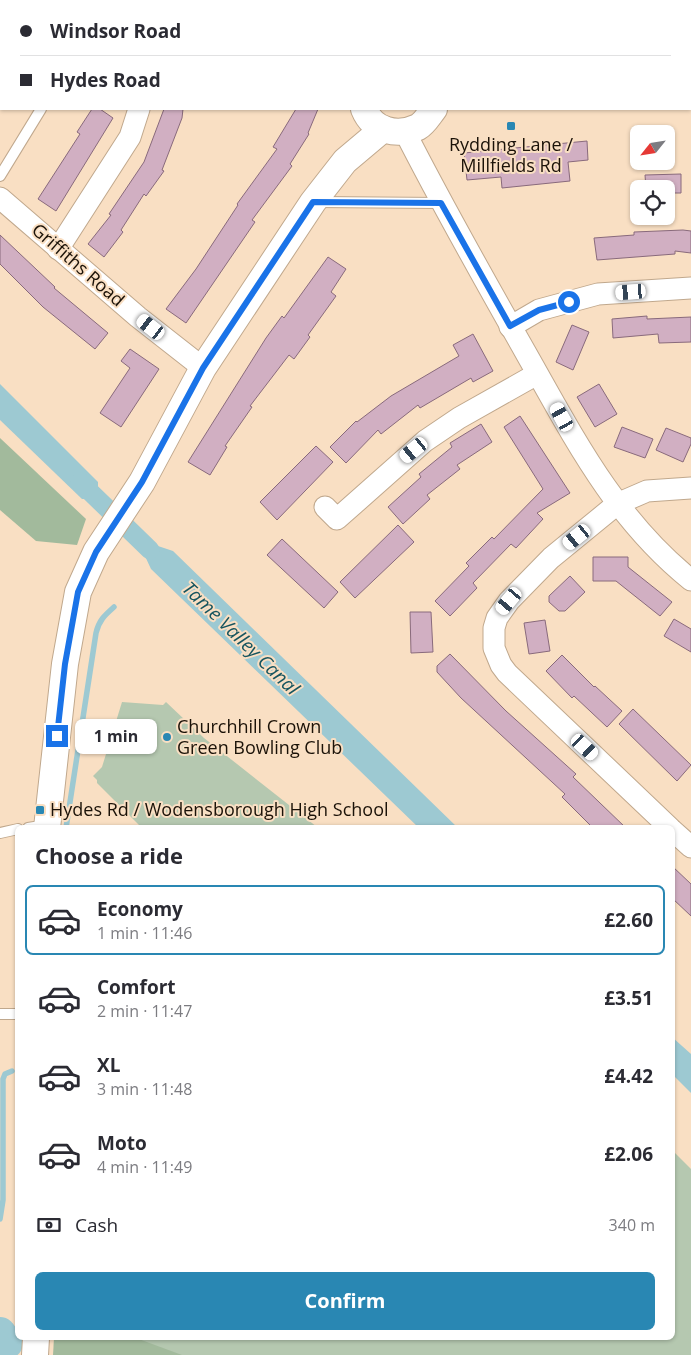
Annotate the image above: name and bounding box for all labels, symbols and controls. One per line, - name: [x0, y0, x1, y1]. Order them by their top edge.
- text: Windsor Road: [50, 18, 181, 44]
- text: Hydes Road: [50, 67, 161, 93]
- marker: Rydding Lane / Millfields Rd: [505, 120, 517, 132]
- north arrow: [630, 125, 675, 170]
- map controls: [630, 125, 675, 225]
- place label: Rydding Lane / Millfields Rd: [449, 132, 573, 177]
- button: locate: [630, 180, 675, 225]
- street label: Griffiths Road: [27, 217, 130, 311]
- car: [615, 283, 646, 301]
- route start: [558, 291, 580, 313]
- car: [134, 312, 167, 342]
- car: [548, 400, 575, 434]
- car: [397, 435, 430, 465]
- car: [560, 522, 593, 552]
- water label: Tame Valley Canal: [177, 575, 306, 702]
- car: [493, 585, 524, 617]
- place label: Churchhill Crown Green Bowling Club: [177, 714, 342, 759]
- callout: 1 min: [74, 718, 157, 754]
- route end: [46, 725, 68, 747]
- text: 1 min: [94, 725, 138, 747]
- marker: Churchhill Crown Green Bowling Club: [161, 731, 173, 743]
- car: [568, 731, 601, 763]
- place label: Hydes Rd / Wodensborough High School: [50, 797, 389, 821]
- marker: Hydes Rd / Wodensborough High School: [34, 804, 46, 816]
- text: Choose a ride: [35, 840, 183, 870]
- text: Economy: [97, 896, 183, 922]
- icon: car: [37, 898, 82, 943]
- text: £2.60: [604, 907, 653, 933]
- text: 1 min · 11:46: [97, 922, 192, 944]
- text: Comfort: [97, 974, 176, 1000]
- icon: car: [37, 976, 82, 1021]
- text: £3.51: [604, 985, 653, 1011]
- text: 2 min · 11:47: [97, 1000, 192, 1022]
- text: XL: [97, 1052, 120, 1078]
- icon: car: [37, 1054, 82, 1099]
- text: £4.42: [604, 1063, 653, 1089]
- text: 3 min · 11:48: [97, 1078, 192, 1100]
- text: Moto: [97, 1130, 147, 1156]
- icon: car: [37, 1132, 82, 1177]
- text: £2.06: [604, 1141, 653, 1167]
- text: 4 min · 11:49: [97, 1156, 192, 1178]
- icon: cash: [35, 1211, 63, 1239]
- text: Cash: [75, 1212, 118, 1238]
- text: 340 m: [609, 1214, 655, 1236]
- button: Confirm: [35, 1272, 655, 1330]

